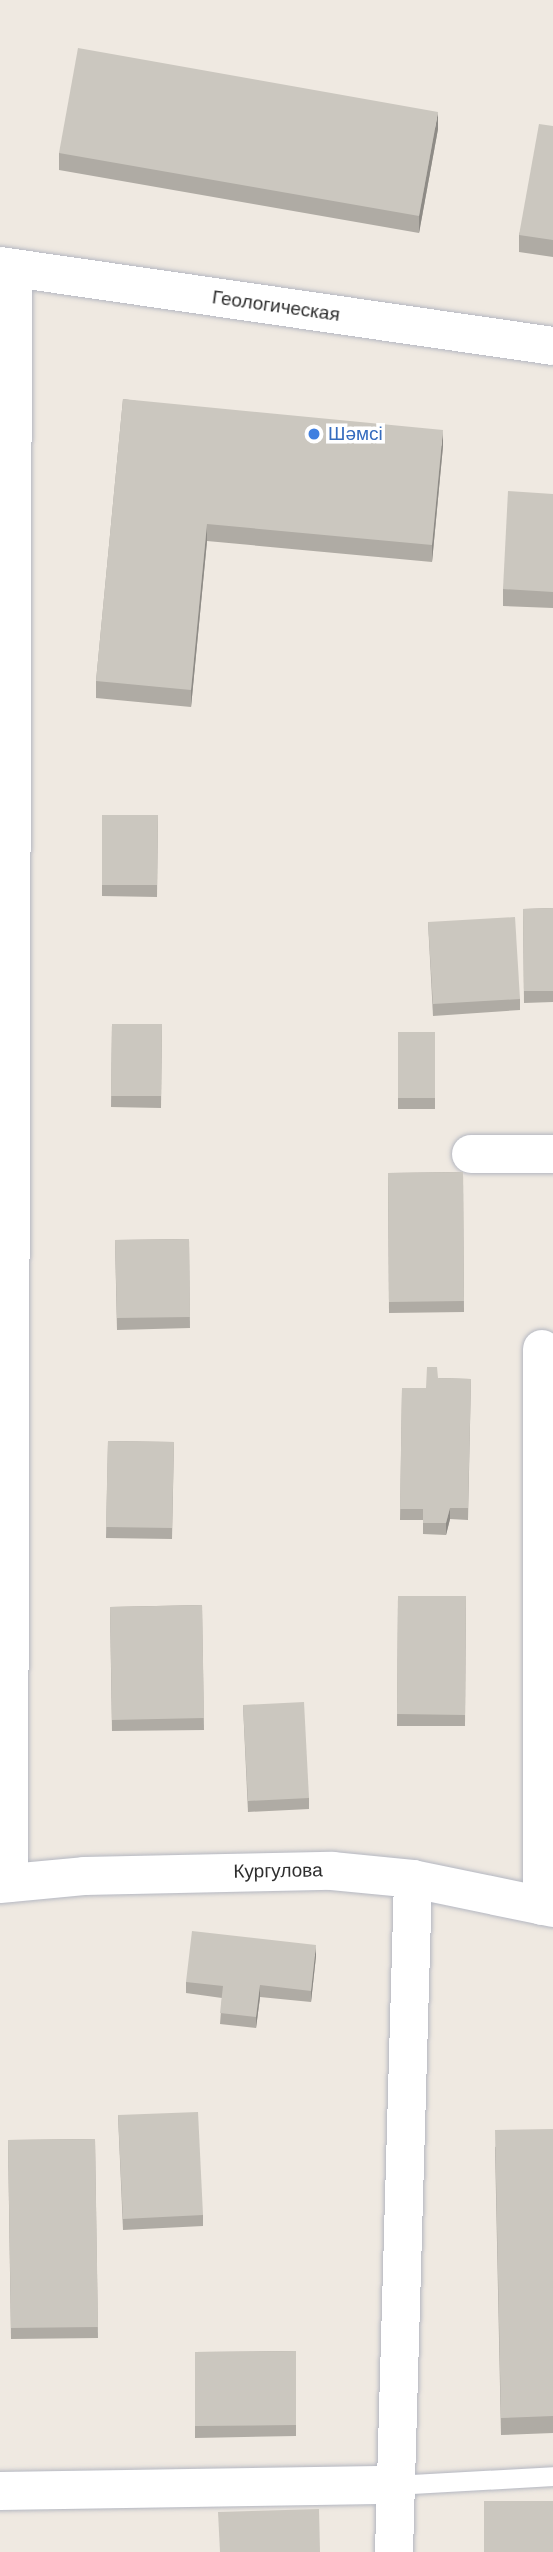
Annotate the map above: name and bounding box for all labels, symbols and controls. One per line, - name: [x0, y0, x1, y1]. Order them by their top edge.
- street label: Геологическая: [211, 286, 341, 326]
- place label: Шәмсі: [328, 423, 383, 445]
- marker: Шәмсі: [306, 426, 322, 442]
- street label: Кургулова: [233, 1859, 323, 1883]

